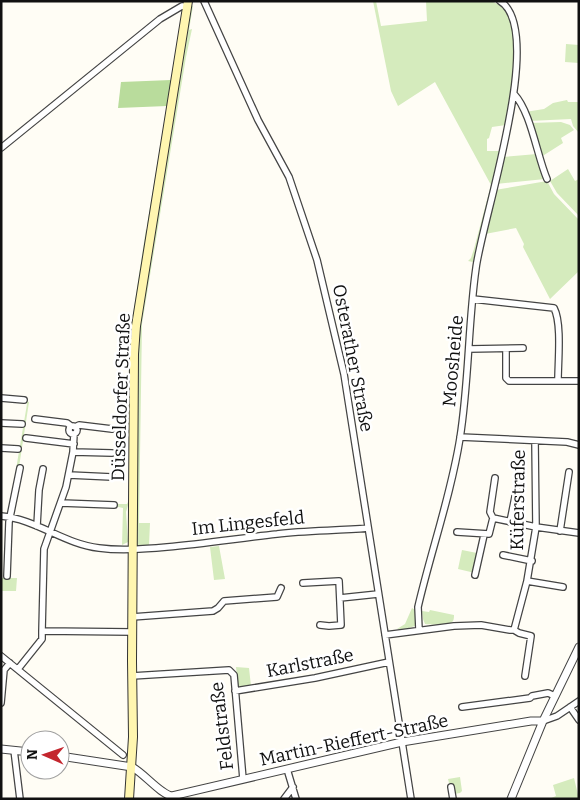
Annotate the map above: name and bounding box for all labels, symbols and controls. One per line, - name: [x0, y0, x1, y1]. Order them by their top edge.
- street label: Osterather Straße: [328, 282, 378, 434]
- street label: Düsseldorfer Straße: [107, 313, 135, 481]
- street label: Moosheide: [438, 314, 468, 408]
- street label: Küferstraße: [506, 449, 530, 551]
- street label: Im Lingesfeld: [190, 506, 306, 540]
- street label: Karlstraße: [265, 644, 355, 682]
- street label: Feldstraße: [206, 681, 238, 771]
- street label: Martin-Rieffert-Straße: [258, 709, 450, 771]
- north arrow: [20, 730, 70, 780]
- text: N: [24, 749, 41, 760]

